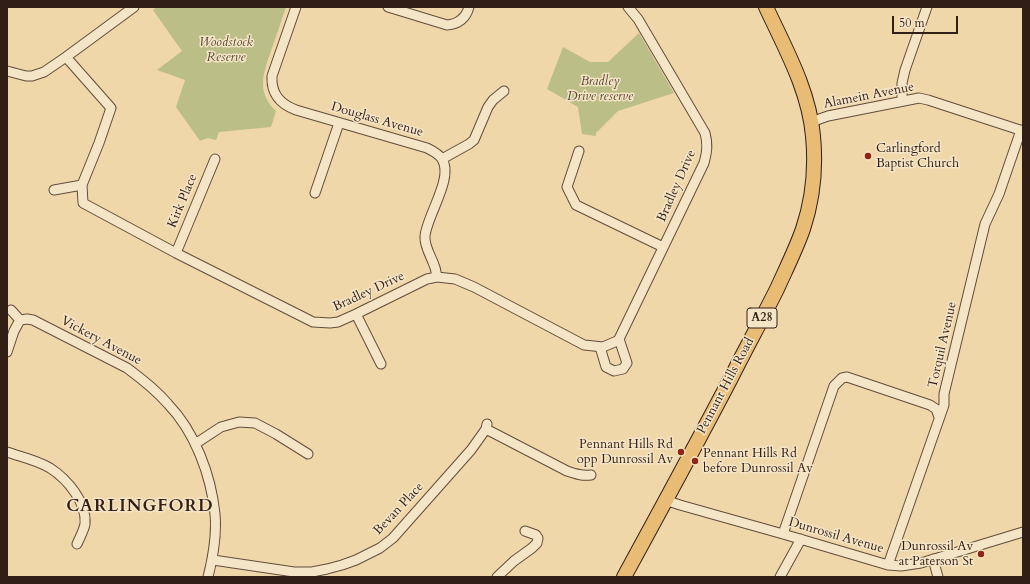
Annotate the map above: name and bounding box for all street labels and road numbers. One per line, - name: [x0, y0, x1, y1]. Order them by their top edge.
- street label: Alamein Avenue: [822, 80, 916, 112]
- street label: Douglass Avenue: [329, 99, 425, 141]
- street label: Bradley Drive: [654, 148, 700, 224]
- street label: Kirk Place: [165, 172, 201, 230]
- street label: Bradley Drive: [331, 269, 407, 315]
- street label: Torquil Avenue: [926, 300, 960, 390]
- road number: A28: [747, 308, 777, 328]
- street label: Vickery Avenue: [58, 313, 144, 369]
- street label: Pennant Hills Road: [694, 335, 758, 437]
- street label: Bevan Place: [371, 479, 427, 539]
- street label: Dunrossil Avenue: [787, 515, 885, 557]

